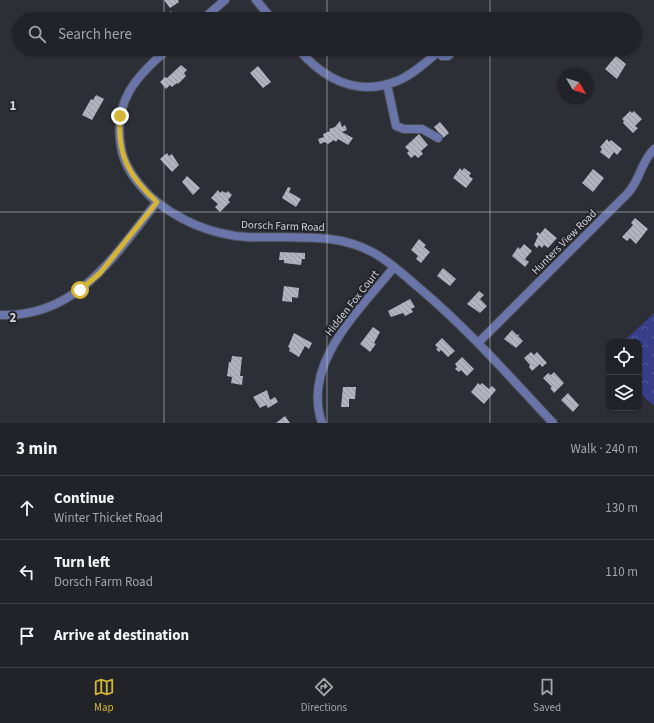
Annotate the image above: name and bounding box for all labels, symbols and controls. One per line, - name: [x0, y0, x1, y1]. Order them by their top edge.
- search box: [12, 12, 642, 56]
- icon: search: [26, 23, 48, 45]
- text: Search here: [58, 24, 132, 45]
- north arrow: [558, 68, 594, 104]
- text: 1: [10, 97, 17, 115]
- route end: [111, 107, 129, 125]
- street label: Hunters View Road: [528, 206, 600, 278]
- street label: Dorsch Farm Road: [241, 217, 325, 235]
- street label: Hidden Fox Court: [322, 267, 383, 339]
- route start: [71, 281, 89, 299]
- text: 2: [10, 309, 17, 327]
- map controls: [606, 339, 642, 411]
- button: locate: [606, 339, 642, 375]
- button: layers: [606, 375, 642, 411]
- text: 3 min: [16, 437, 57, 461]
- text: Walk · 240 m: [570, 440, 638, 458]
- text: Continue: [54, 488, 114, 509]
- icon: ahead: [16, 497, 38, 519]
- text: 130 m: [605, 499, 638, 517]
- text: Winter Thicket Road: [54, 509, 163, 527]
- text: Turn left: [54, 552, 110, 573]
- icon: left: [16, 561, 38, 583]
- text: 110 m: [605, 563, 638, 581]
- text: Dorsch Farm Road: [54, 573, 153, 591]
- icon: arrive: [16, 625, 38, 647]
- text: Arrive at destination: [54, 625, 189, 646]
- tab: Map: [93, 676, 115, 715]
- tab: Directions: [301, 676, 347, 715]
- tab: Saved: [533, 676, 561, 715]

